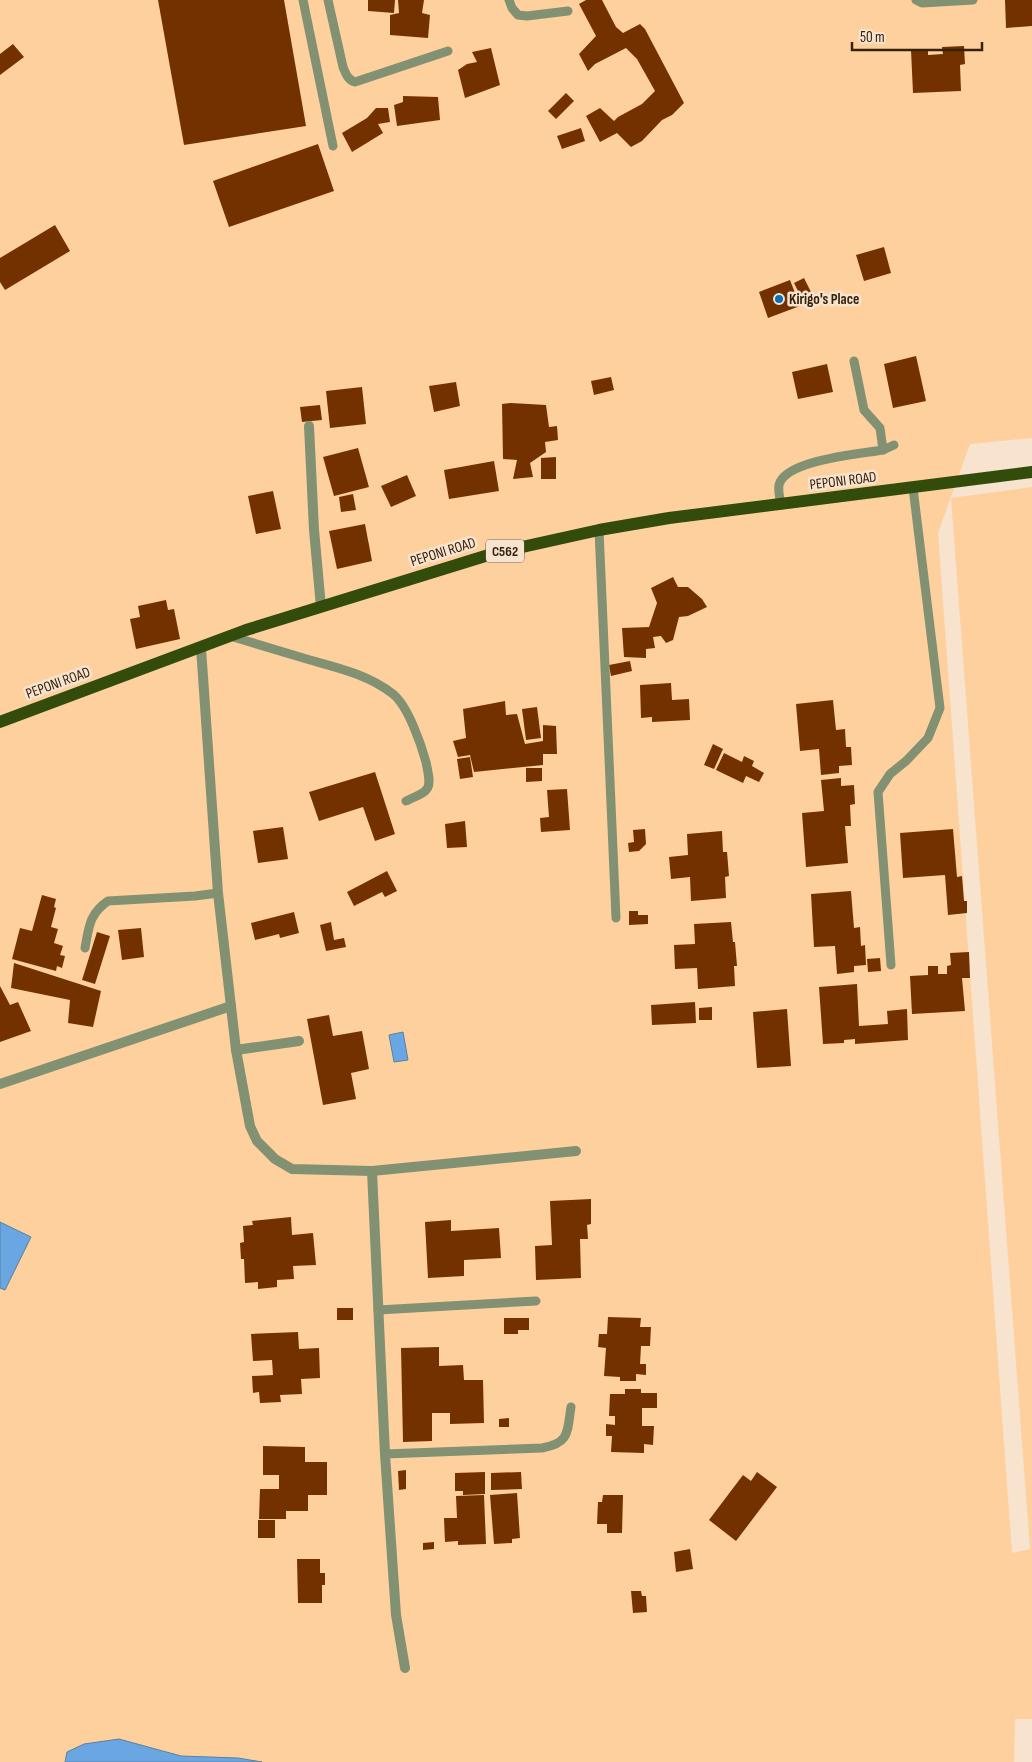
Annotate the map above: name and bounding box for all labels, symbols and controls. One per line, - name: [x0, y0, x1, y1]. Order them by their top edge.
- scale bar: [852, 20, 982, 52]
- text: 50 m: [860, 28, 885, 47]
- place label: Kirigo's Place: [789, 290, 859, 309]
- marker: Kirigo's Place: [773, 293, 785, 305]
- street label: PEPONI ROAD: [808, 467, 878, 495]
- street label: PEPONI ROAD: [408, 533, 478, 571]
- road number: C562: [486, 540, 524, 562]
- street label: PEPONI ROAD: [23, 663, 93, 703]

